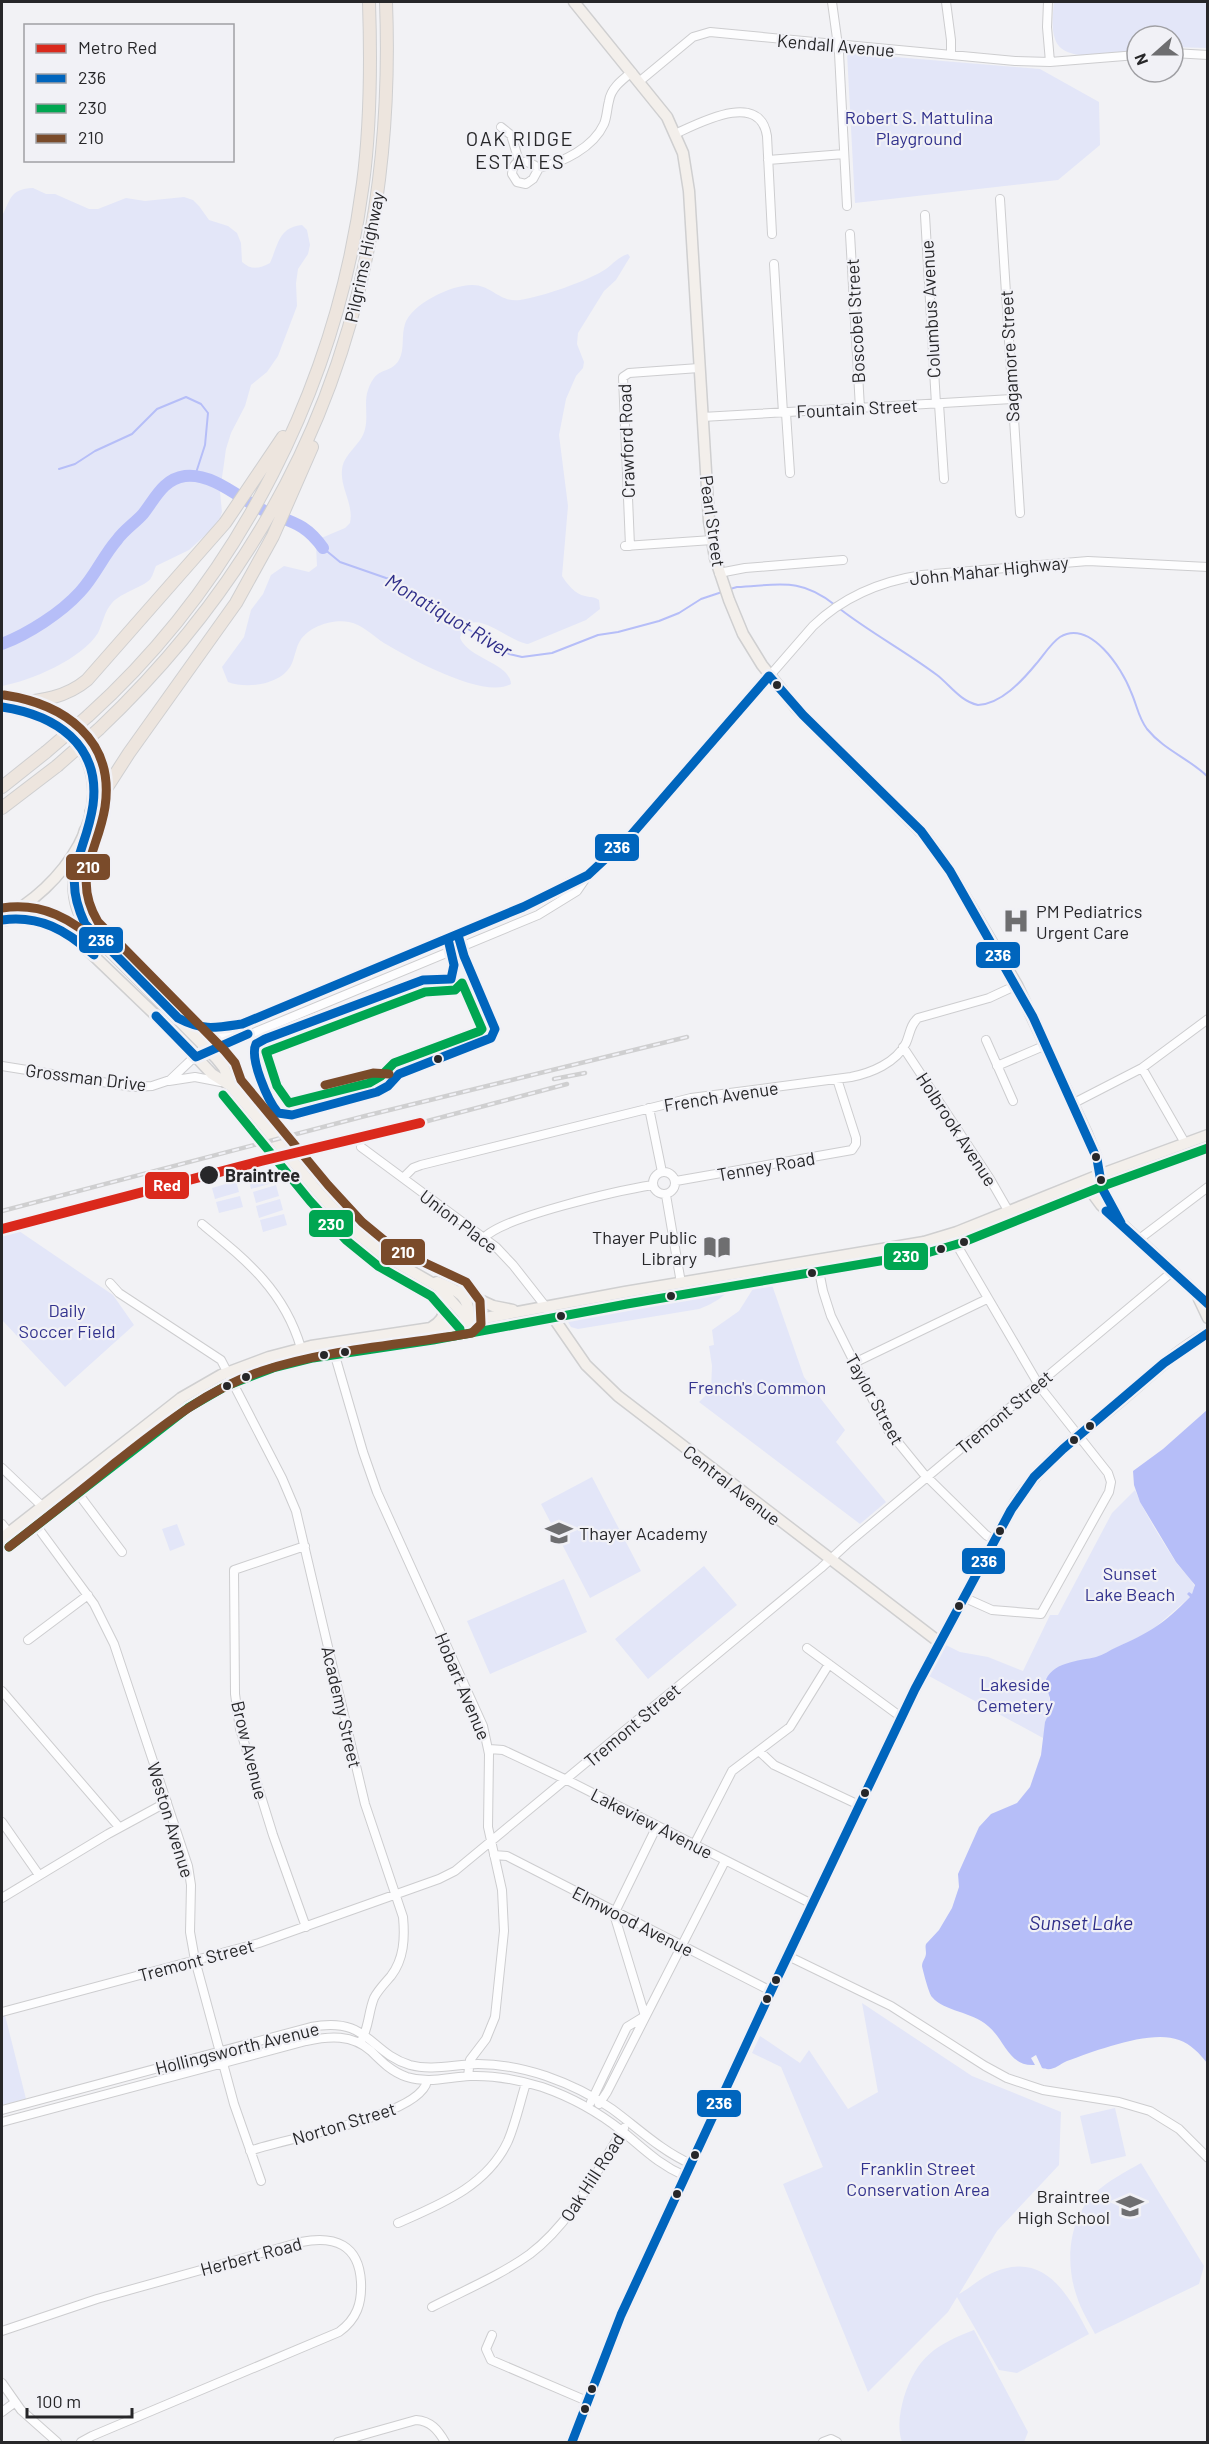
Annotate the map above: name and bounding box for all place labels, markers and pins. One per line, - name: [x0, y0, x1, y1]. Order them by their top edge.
- unlabelled marker: [771, 679, 783, 691]
- place label: PM Pediatrics Urgent Care: [1036, 900, 1142, 943]
- hospital icon: PM Pediatrics Urgent Care: [1001, 906, 1031, 936]
- unlabelled marker: [432, 1053, 444, 1065]
- unlabelled marker: [1090, 1151, 1102, 1163]
- marker: Braintree: [198, 1164, 220, 1186]
- place label: Braintree: [225, 1164, 300, 1186]
- unlabelled marker: [1095, 1174, 1107, 1186]
- place label: Thayer Public Library: [592, 1226, 697, 1269]
- library icon: Thayer Public Library: [702, 1232, 732, 1262]
- unlabelled marker: [958, 1236, 970, 1248]
- unlabelled marker: [935, 1243, 947, 1255]
- unlabelled marker: [806, 1267, 818, 1279]
- unlabelled marker: [665, 1290, 677, 1302]
- unlabelled marker: [555, 1310, 567, 1322]
- unlabelled marker: [339, 1346, 351, 1358]
- unlabelled marker: [318, 1349, 330, 1361]
- unlabelled marker: [240, 1371, 252, 1383]
- unlabelled marker: [221, 1380, 233, 1392]
- unlabelled marker: [1084, 1420, 1096, 1432]
- unlabelled marker: [1068, 1434, 1080, 1446]
- school or university icon: Thayer Academy: [544, 1518, 574, 1548]
- place label: Thayer Academy: [579, 1522, 707, 1544]
- unlabelled marker: [994, 1525, 1006, 1537]
- unlabelled marker: [953, 1600, 965, 1612]
- unlabelled marker: [859, 1787, 871, 1799]
- unlabelled marker: [770, 1974, 782, 1986]
- unlabelled marker: [761, 1993, 773, 2005]
- unlabelled marker: [689, 2149, 701, 2161]
- place label: Braintree High School: [1017, 2185, 1110, 2228]
- unlabelled marker: [671, 2188, 683, 2200]
- school or university icon: Braintree High School: [1115, 2191, 1145, 2221]
- unlabelled marker: [586, 2383, 598, 2395]
- unlabelled marker: [579, 2403, 591, 2415]

